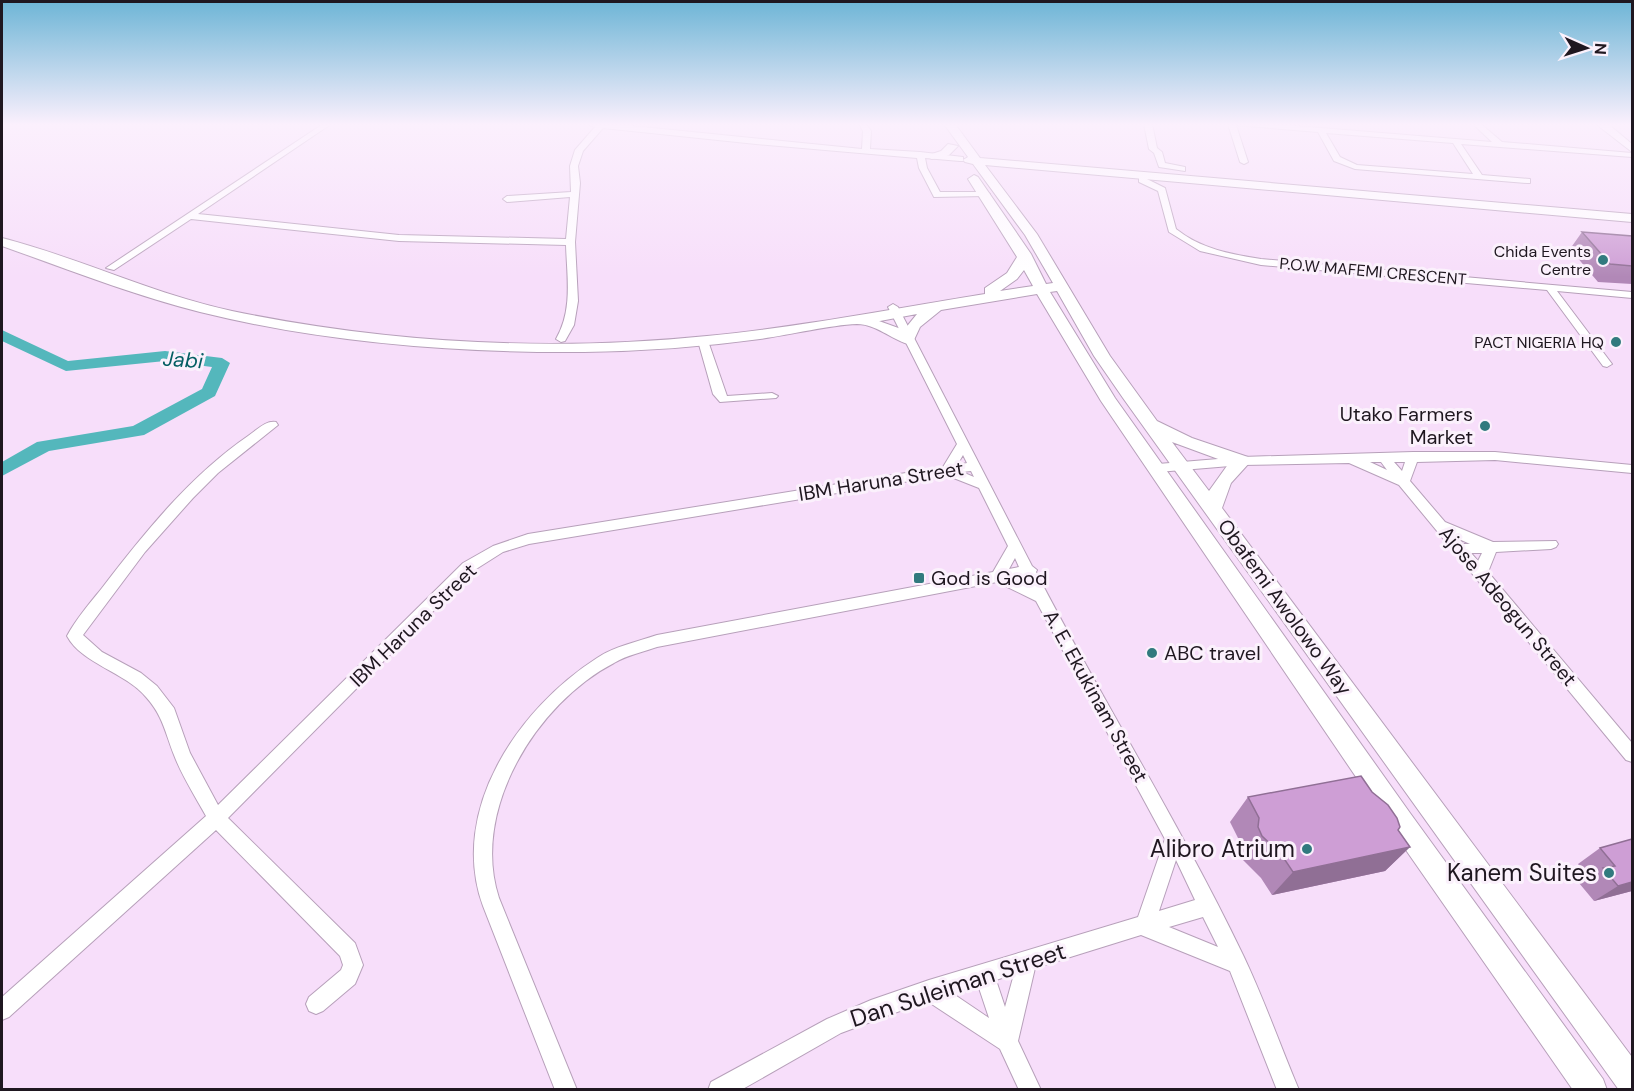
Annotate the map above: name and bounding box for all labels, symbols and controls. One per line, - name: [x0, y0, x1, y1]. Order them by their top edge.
- north arrow: [1556, 18, 1616, 78]
- text: N: [1590, 42, 1611, 55]
- place label: Chida Events Centre: [1494, 241, 1591, 280]
- street label: P.O.W MAFEMI CRESCENT: [1279, 253, 1467, 290]
- marker: Chida Events Centre: [1596, 253, 1610, 267]
- place label: PACT NIGERIA HQ: [1474, 332, 1604, 353]
- marker: PACT NIGERIA HQ: [1609, 335, 1623, 349]
- water label: Jabi: [162, 345, 205, 375]
- place label: Utako Farmers Market: [1340, 401, 1473, 450]
- marker: Utako Farmers Market: [1478, 419, 1492, 433]
- street label: IBM Haruna Street: [797, 455, 965, 507]
- street label: Obafemi Awolowo Way: [1212, 514, 1358, 700]
- street label: Ajose Adeogun Street: [1433, 521, 1583, 691]
- street label: IBM Haruna Street: [344, 558, 482, 692]
- place label: God is Good: [931, 565, 1047, 591]
- marker: God is Good: [912, 571, 926, 585]
- street label: A. E. Ekukinam Street: [1038, 605, 1154, 787]
- place label: ABC travel: [1164, 640, 1261, 666]
- marker: ABC travel: [1145, 646, 1159, 660]
- place label: Alibro Atrium: [1150, 833, 1295, 864]
- marker: Alibro Atrium: [1300, 842, 1314, 856]
- place label: Kanem Suites: [1447, 857, 1597, 888]
- marker: Kanem Suites: [1602, 866, 1616, 880]
- street label: Dan Suleiman Street: [846, 935, 1070, 1034]

